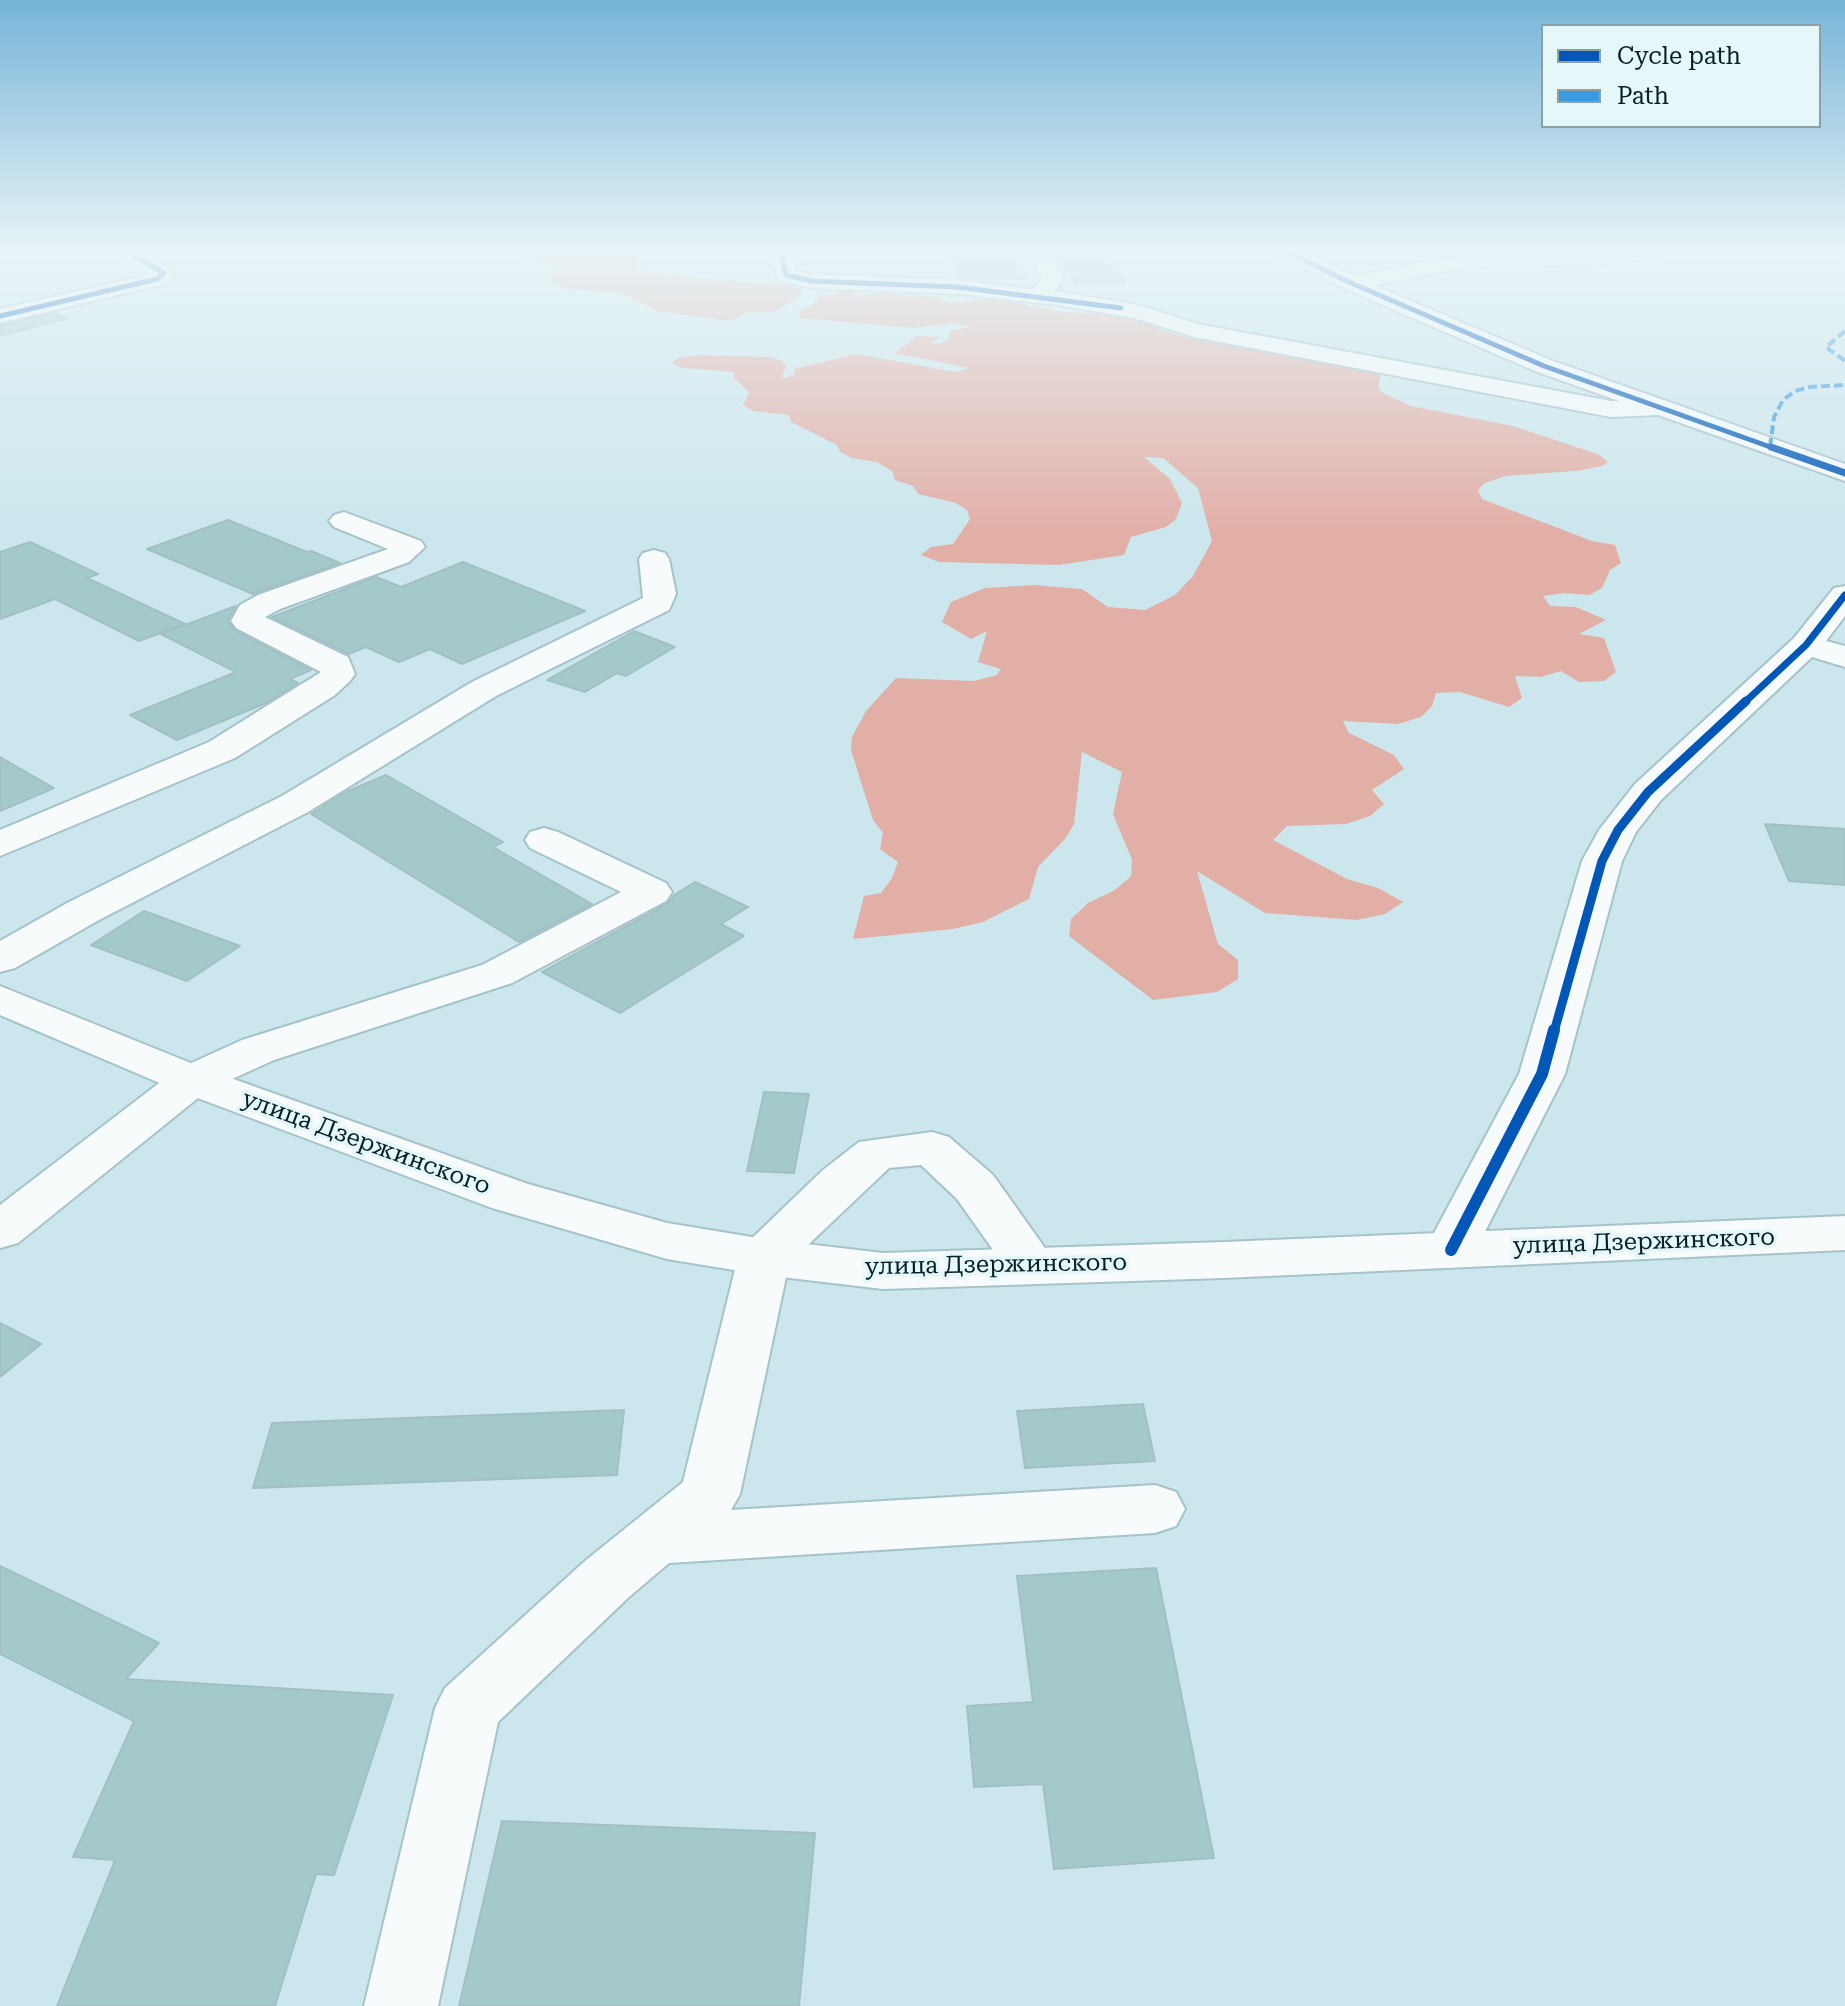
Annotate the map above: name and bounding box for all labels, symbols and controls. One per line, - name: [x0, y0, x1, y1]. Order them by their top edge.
- legend: [1541, 24, 1821, 128]
- text: Cycle path: [1617, 42, 1741, 70]
- text: Path: [1617, 82, 1669, 110]
- street label: улица Дзержинского: [238, 1085, 494, 1201]
- street label: улица Дзержинского: [1513, 1223, 1775, 1261]
- street label: улица Дзержинского: [865, 1248, 1127, 1282]

